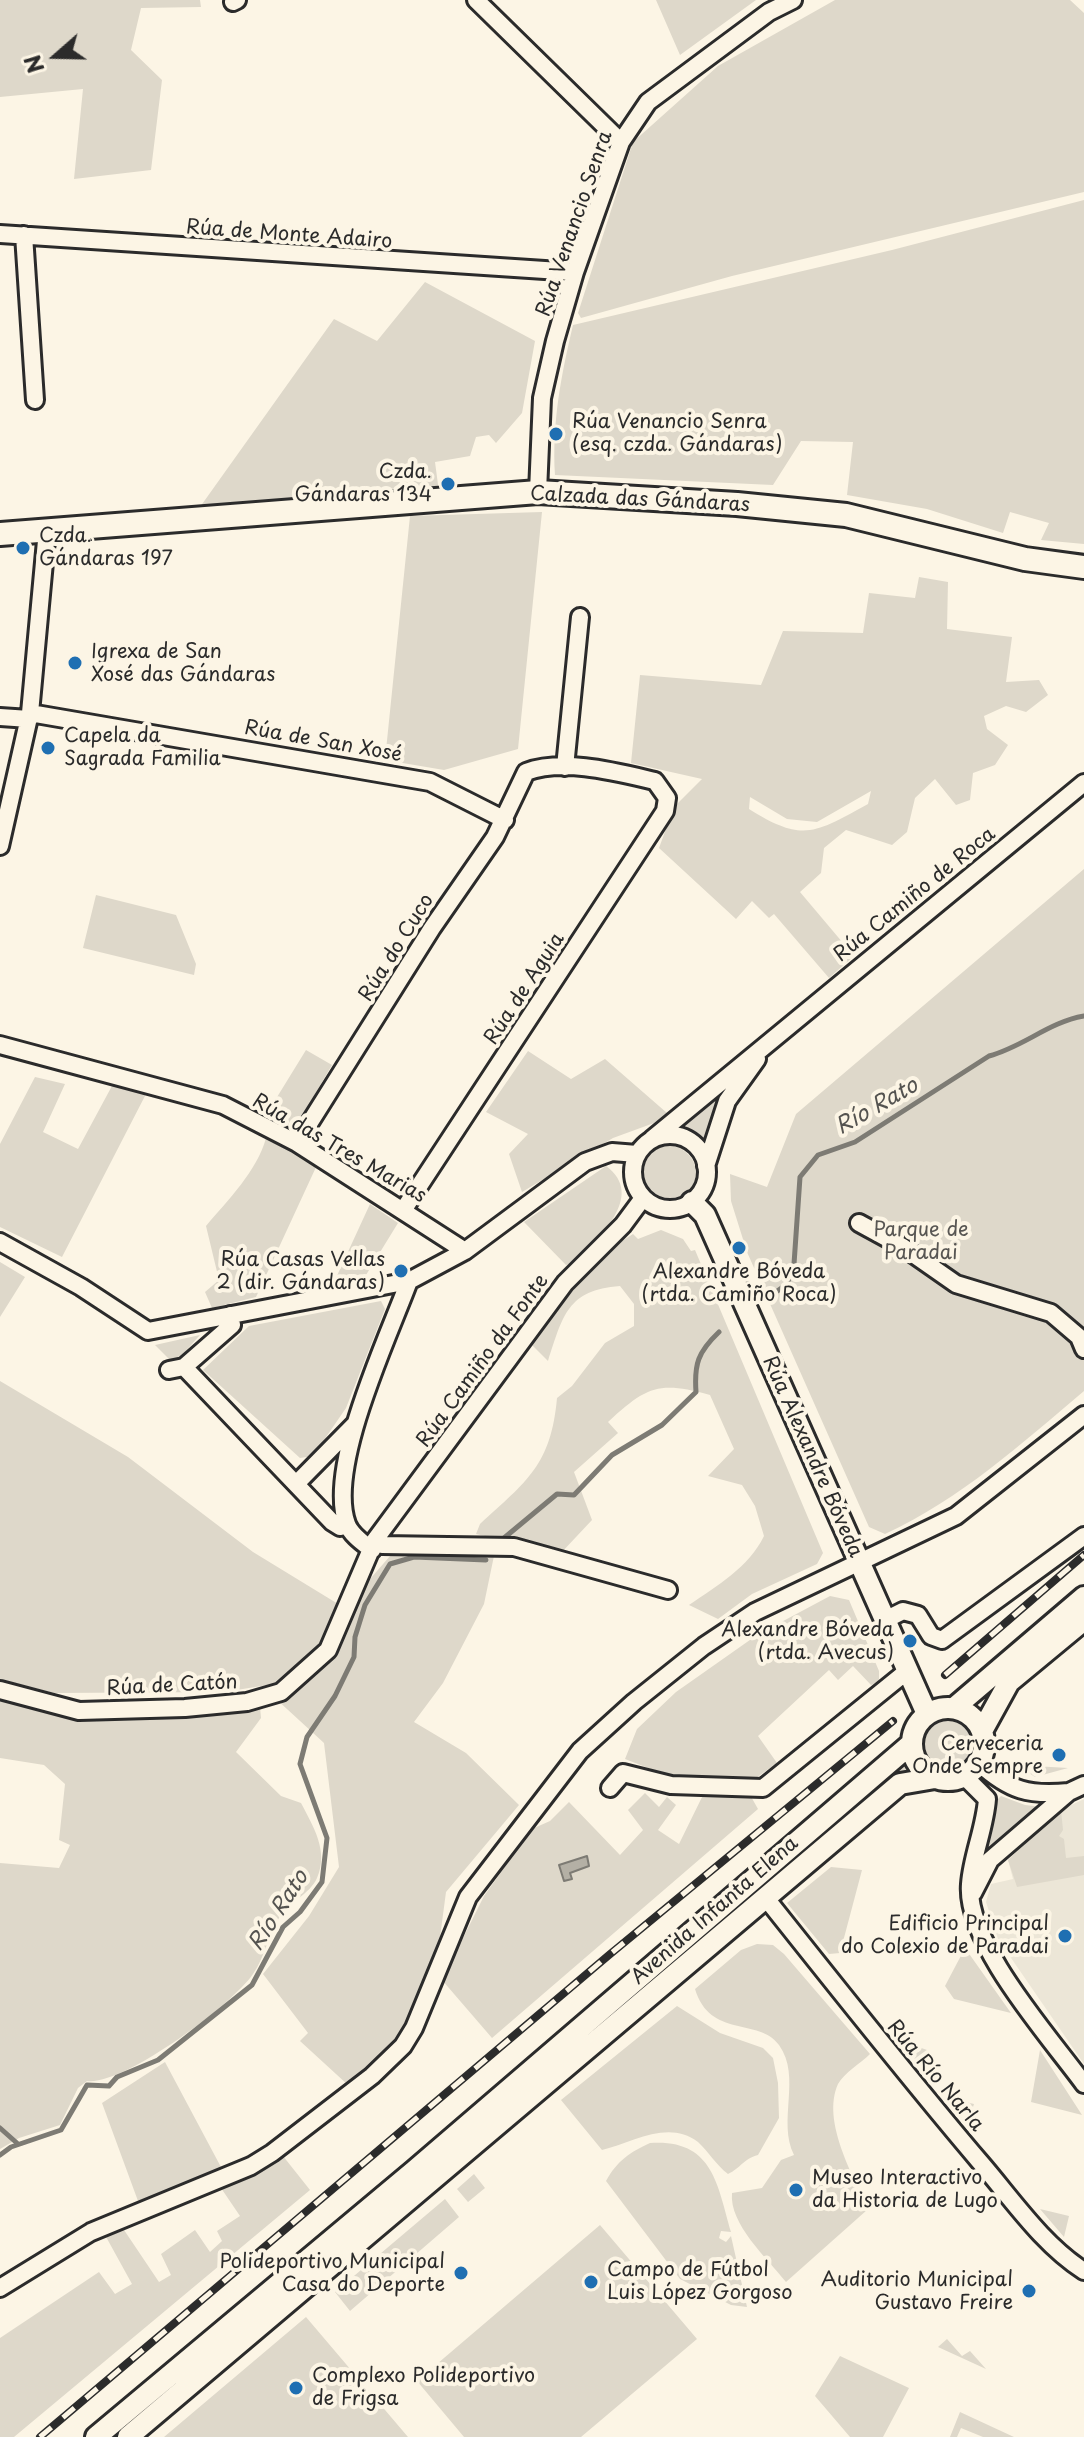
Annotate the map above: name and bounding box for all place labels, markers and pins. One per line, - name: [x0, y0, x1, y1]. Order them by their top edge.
- place label: Rúa Venancio Senra (esq. czda. Gándaras): [572, 410, 783, 457]
- marker: Rúa Venancio Senra (esq. czda. Gándaras): [547, 425, 565, 443]
- place label: Czda. Gándaras 134: [294, 460, 432, 507]
- marker: Czda. Gándaras 134: [439, 475, 457, 493]
- place label: Czda. Gándaras 197: [39, 524, 173, 571]
- marker: Czda. Gándaras 197: [14, 539, 32, 557]
- place label: Igrexa de San Xosé das Gándaras: [91, 640, 275, 687]
- marker: Igrexa de San Xosé das Gándaras: [66, 654, 84, 672]
- place label: Capela da Sagrada Familia: [64, 724, 221, 771]
- marker: Capela da Sagrada Familia: [39, 739, 57, 757]
- marker: Alexandre Bóveda (rtda. Camiño Roca): [730, 1239, 748, 1257]
- place label: Rúa Casas Vellas 2 (dir. Gándaras): [216, 1248, 385, 1295]
- place label: Alexandre Bóveda (rtda. Camiño Roca): [641, 1260, 837, 1307]
- marker: Rúa Casas Vellas 2 (dir. Gándaras): [392, 1262, 410, 1280]
- place label: Alexandre Bóveda (rtda. Avecus): [721, 1618, 894, 1665]
- marker: Alexandre Bóveda (rtda. Avecus): [901, 1632, 919, 1650]
- place label: Cerveceria Onde Sempre: [912, 1732, 1043, 1779]
- marker: Cerveceria Onde Sempre: [1050, 1746, 1068, 1764]
- place label: Edificio Principal do Colexio de Paradai: [841, 1912, 1049, 1959]
- marker: Edificio Principal do Colexio de Paradai: [1056, 1927, 1074, 1945]
- place label: Museo Interactivo da Historia de Lugo: [812, 2166, 998, 2213]
- marker: Museo Interactivo da Historia de Lugo: [787, 2181, 805, 2199]
- place label: Polideportivo Municipal Casa do Deporte: [220, 2250, 445, 2297]
- place label: Campo de Fútbol Luis López Gorgoso: [607, 2258, 792, 2305]
- marker: Polideportivo Municipal Casa do Deporte: [452, 2264, 470, 2282]
- place label: Auditorio Municipal Gustavo Freire: [821, 2268, 1013, 2315]
- marker: Campo de Fútbol Luis López Gorgoso: [582, 2273, 600, 2291]
- marker: Auditorio Municipal Gustavo Freire: [1020, 2282, 1038, 2300]
- place label: Complexo Polideportivo de Frigsa: [312, 2364, 535, 2411]
- marker: Complexo Polideportivo de Frigsa: [287, 2379, 305, 2397]

